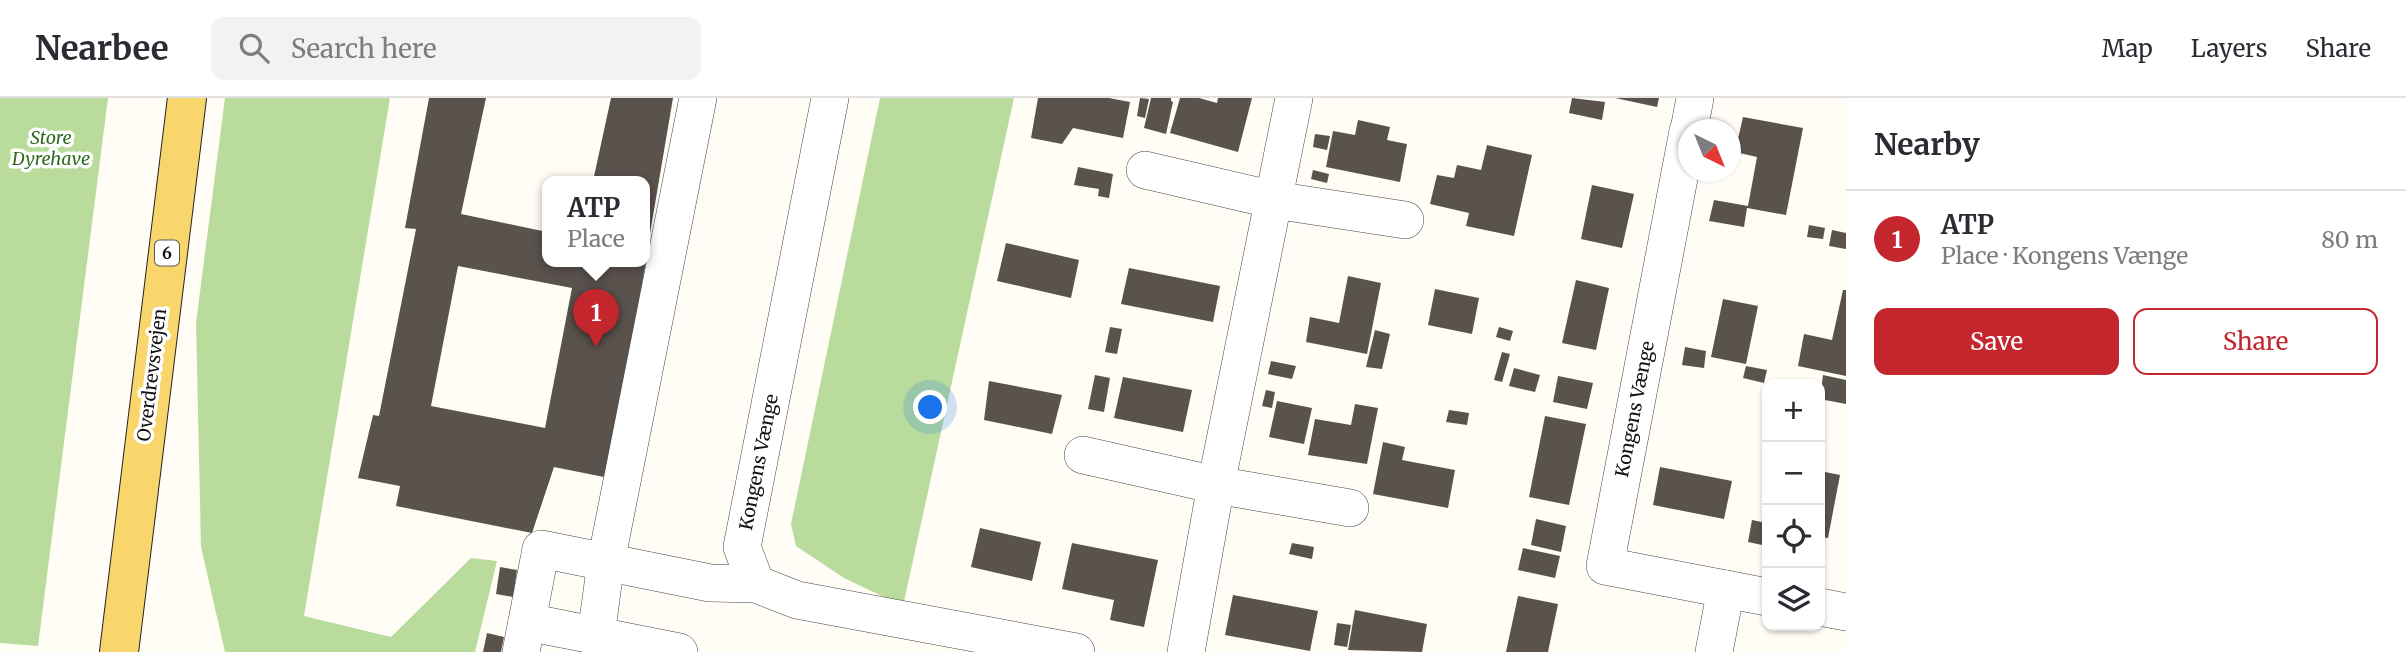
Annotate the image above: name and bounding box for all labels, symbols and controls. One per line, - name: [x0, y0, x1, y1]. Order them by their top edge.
- search box: [211, 17, 701, 80]
- text: Nearbee: [35, 28, 169, 69]
- icon: search: [235, 29, 273, 67]
- text: Search here: [291, 32, 437, 65]
- text: Map: [2102, 33, 2153, 64]
- text: Layers: [2191, 33, 2267, 64]
- text: Share: [2305, 33, 2371, 64]
- north arrow: [1678, 119, 1741, 182]
- text: Nearby: [1874, 125, 1980, 163]
- park label: Store Dyrehave: [11, 126, 90, 170]
- popup: [542, 176, 650, 267]
- text: ATP: [567, 191, 620, 224]
- text: ATP: [1941, 208, 1994, 241]
- text: Place: [567, 224, 625, 253]
- text: 1: [1892, 225, 1902, 254]
- text: 80 m: [2321, 225, 2378, 254]
- road number: 6: [155, 240, 179, 266]
- text: Place · Kongens Vænge: [1941, 241, 2188, 270]
- pin: 1: [573, 289, 619, 347]
- street label: Overdrevsvejen: [132, 307, 171, 443]
- button: Save: [1874, 308, 2119, 375]
- button: Share: [2133, 308, 2378, 375]
- street label: Kongens Vænge: [1610, 339, 1659, 479]
- map controls: [1762, 379, 1825, 631]
- button: +: [1762, 379, 1825, 442]
- your location: [913, 390, 947, 424]
- street label: Kongens Vænge: [734, 392, 783, 532]
- button: −: [1762, 442, 1825, 505]
- button: locate: [1762, 505, 1825, 568]
- button: layers: [1762, 568, 1825, 631]

